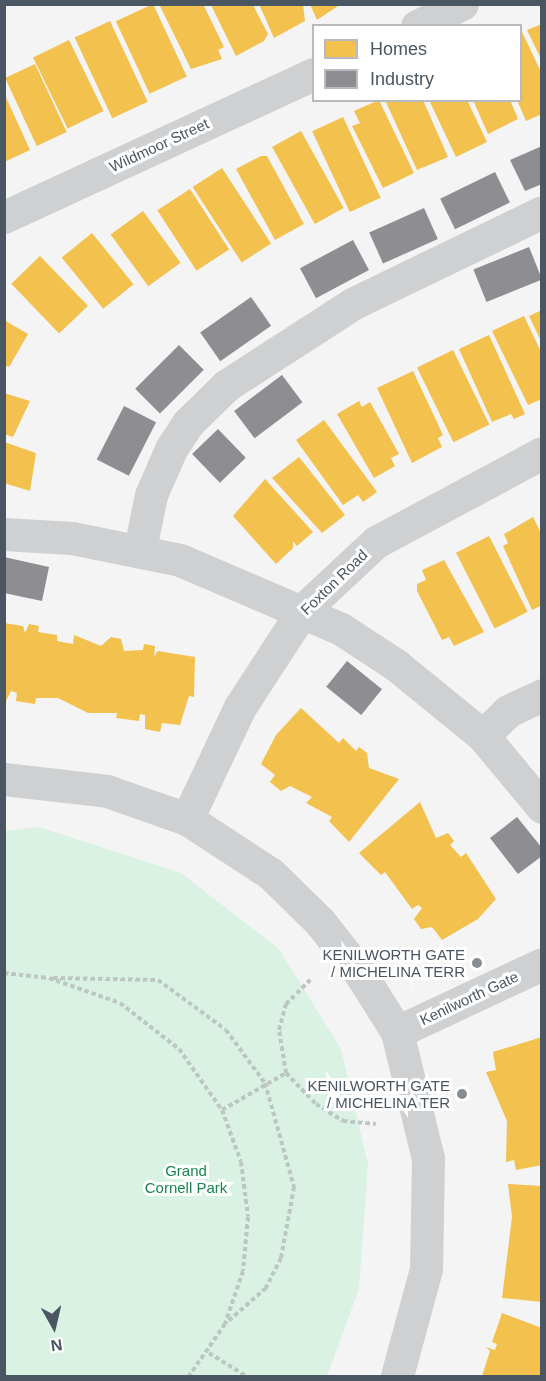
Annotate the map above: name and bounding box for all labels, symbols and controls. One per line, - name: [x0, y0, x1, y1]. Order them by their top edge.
- legend: [312, 24, 522, 102]
- text: Homes: [370, 39, 427, 59]
- text: Industry: [370, 69, 434, 89]
- street label: Wildmoor Street: [106, 114, 212, 176]
- street label: Foxton Road: [297, 546, 371, 618]
- place label: KENILWORTH GATE / MICHELINA TERR: [322, 945, 465, 980]
- marker: KENILWORTH GATE / MICHELINA TERR: [470, 956, 484, 970]
- street label: Kenilworth Gate: [417, 967, 521, 1029]
- place label: KENILWORTH GATE / MICHELINA TER: [307, 1076, 450, 1111]
- marker: KENILWORTH GATE / MICHELINA TER: [455, 1087, 469, 1101]
- park label: Grand Cornell Park: [145, 1161, 227, 1196]
- north arrow: [24, 1297, 84, 1357]
- text: N: [50, 1336, 63, 1355]

